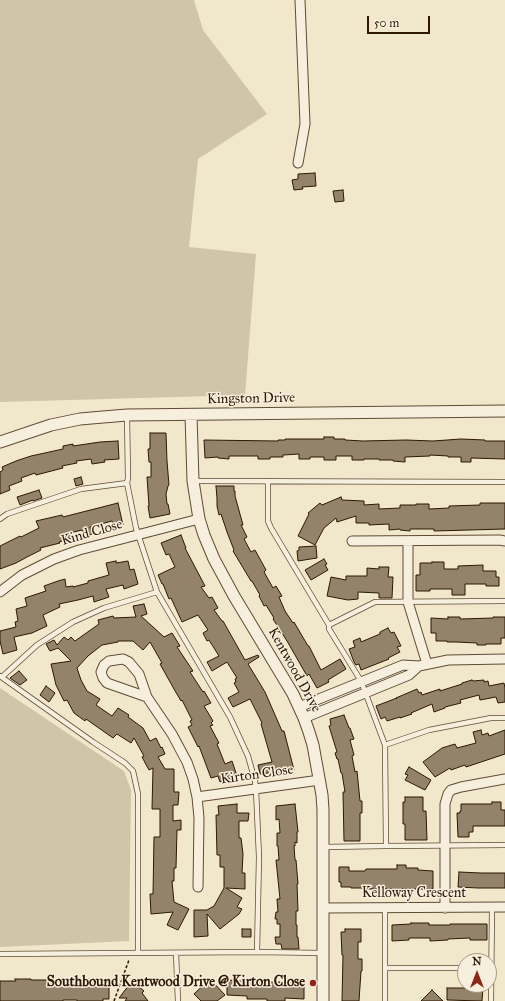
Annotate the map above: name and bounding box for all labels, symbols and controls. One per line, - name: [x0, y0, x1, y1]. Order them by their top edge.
- scale bar: [369, 8, 432, 34]
- text: 50 m: [374, 16, 399, 30]
- street label: Kingston Drive: [207, 390, 295, 408]
- street label: Kind Close: [60, 516, 124, 550]
- street label: Kentwood Drive: [264, 625, 324, 715]
- street label: Kirton Close: [220, 762, 294, 788]
- street label: Kelloway Crescent: [362, 886, 466, 902]
- north arrow: [457, 953, 497, 993]
- text: N: [472, 955, 482, 968]
- place label: Southbound Kentwood Drive @ Kirton Close: [47, 975, 305, 991]
- marker: Southbound Kentwood Drive @ Kirton Close: [308, 978, 318, 988]

